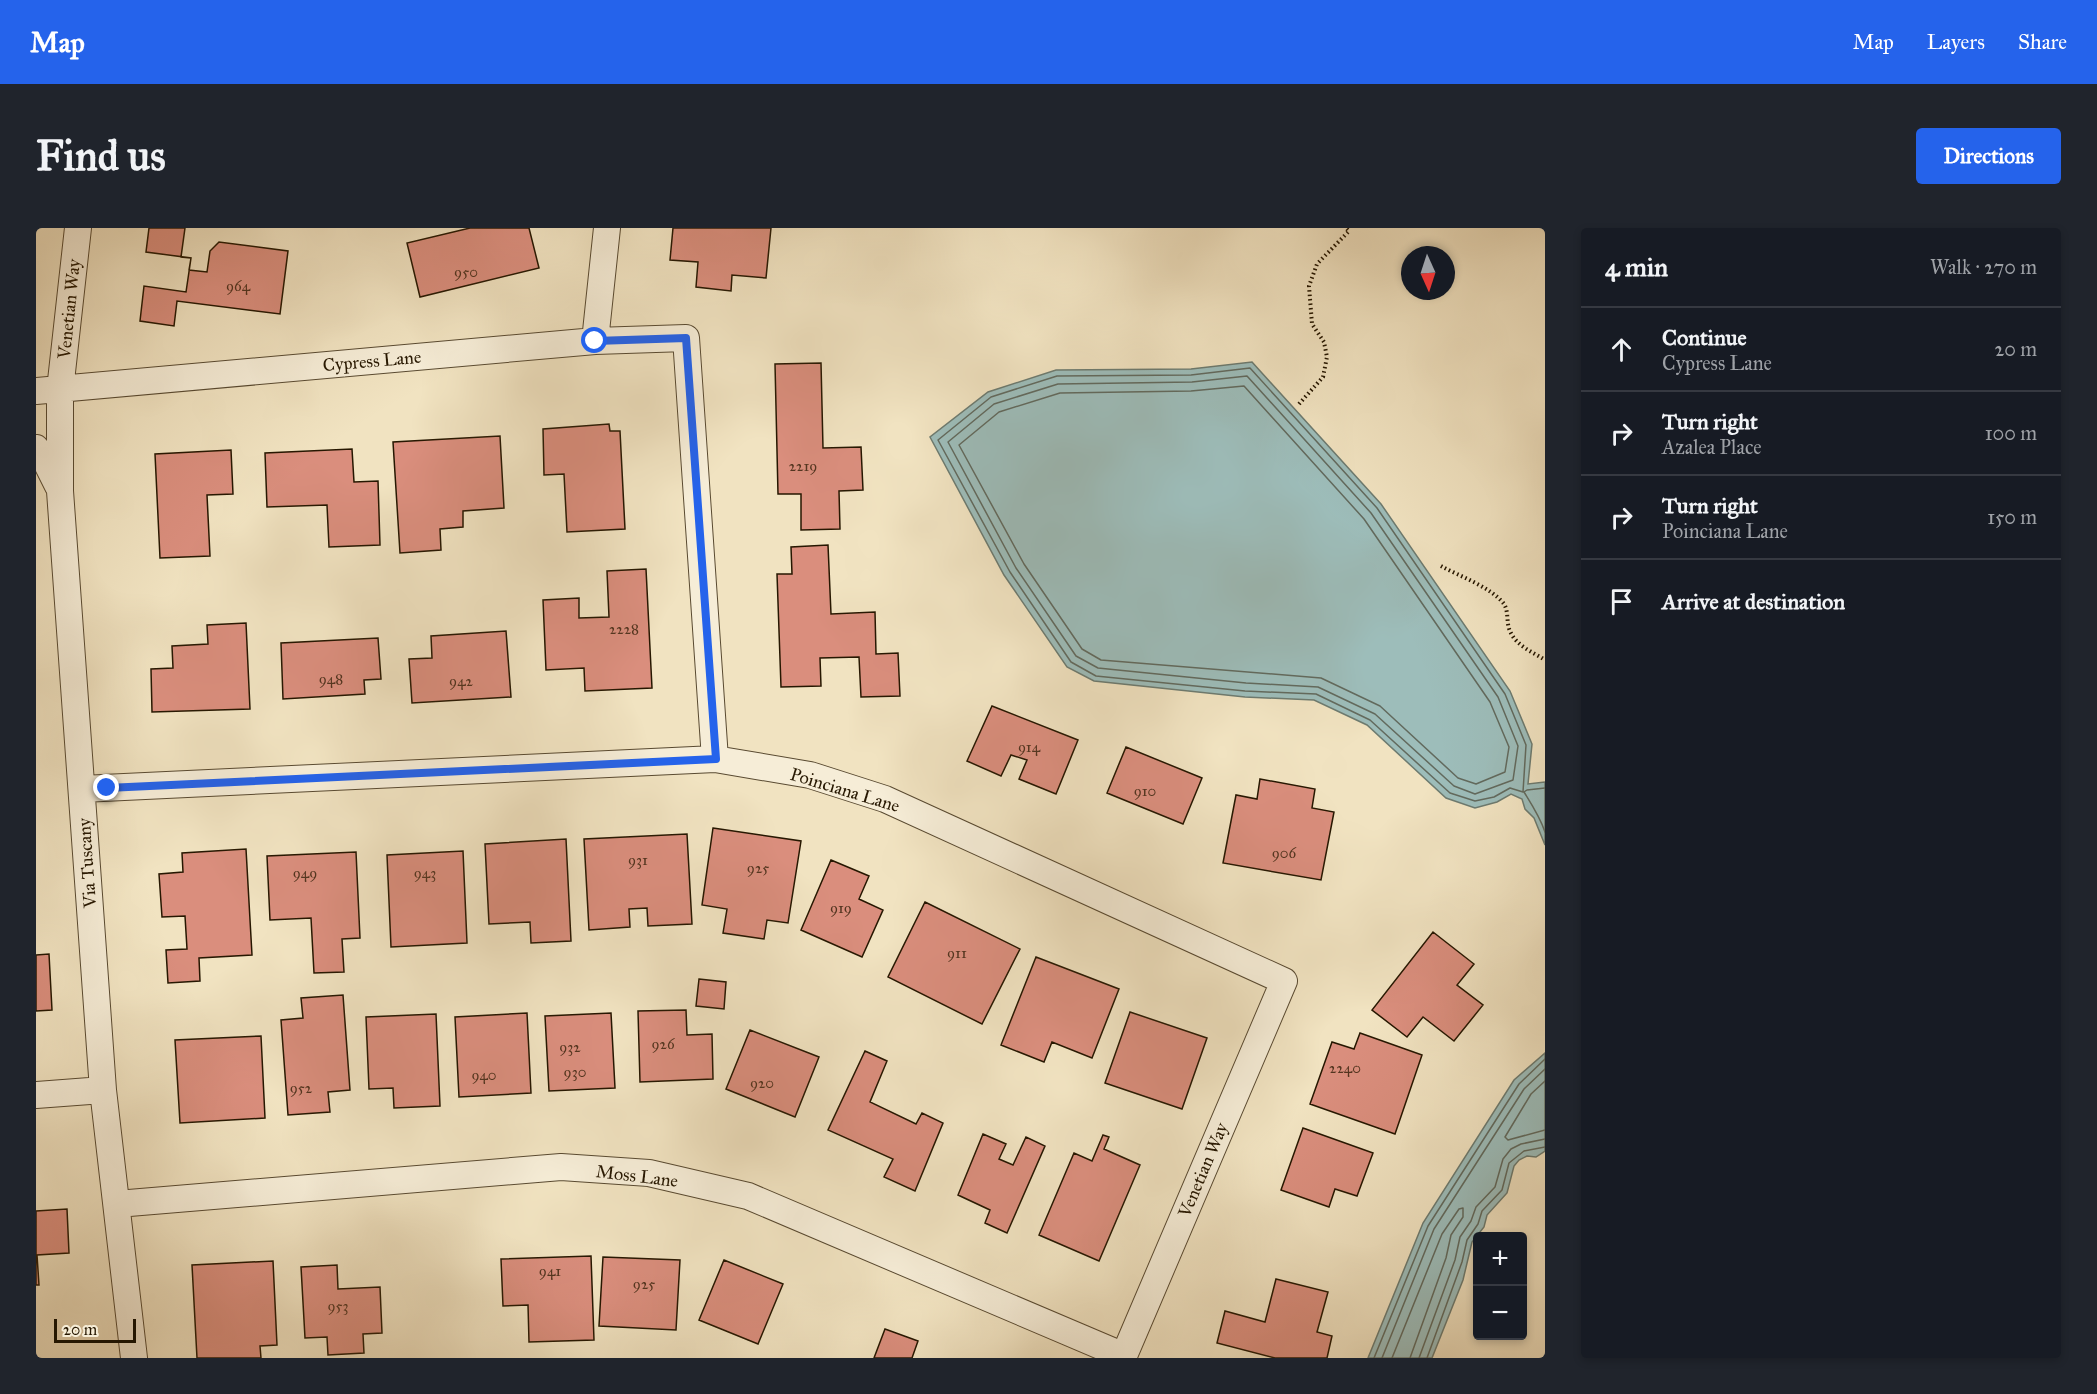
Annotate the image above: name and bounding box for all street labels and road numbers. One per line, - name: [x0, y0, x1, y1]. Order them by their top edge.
- street label: Venetian Way: [53, 257, 85, 361]
- street label: Cypress Lane: [322, 346, 422, 376]
- street label: Poinciana Lane: [788, 763, 902, 817]
- street label: Via Tuscany: [73, 817, 101, 910]
- street label: Venetian Way: [1173, 1119, 1233, 1221]
- street label: Moss Lane: [595, 1160, 679, 1192]

